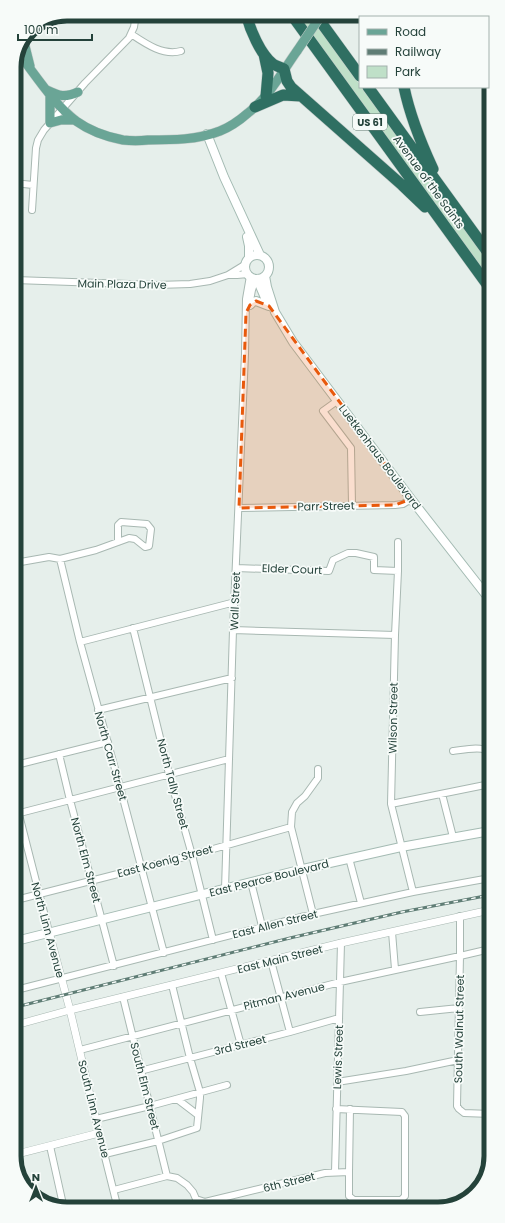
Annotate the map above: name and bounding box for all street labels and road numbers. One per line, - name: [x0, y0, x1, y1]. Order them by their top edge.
- road number: US 61: [353, 114, 387, 130]
- street label: Avenue of the Saints: [390, 132, 469, 232]
- street label: Main Plaza Drive: [77, 275, 167, 293]
- street label: Luetkenhaus Boulevard: [335, 401, 425, 513]
- street label: Parr Street: [297, 498, 355, 514]
- street label: Elder Court: [262, 560, 322, 578]
- street label: Wall Street: [226, 571, 244, 631]
- street label: Wilson Street: [384, 682, 402, 754]
- street label: North Carr Street: [91, 710, 131, 802]
- street label: North Tally Street: [153, 737, 193, 831]
- street label: North Elm Street: [67, 816, 105, 904]
- street label: East Koenig Street: [115, 841, 215, 881]
- street label: East Pearce Boulevard: [208, 855, 330, 901]
- street label: North Linn Avenue: [28, 880, 69, 980]
- street label: East Allen Street: [231, 906, 319, 942]
- street label: East Main Street: [236, 941, 324, 977]
- street label: South Walnut Street: [450, 975, 468, 1083]
- street label: Pitman Avenue: [242, 978, 326, 1014]
- street label: Lewis Street: [329, 1025, 347, 1089]
- street label: 3rd Street: [212, 1031, 268, 1059]
- street label: South Elm Street: [126, 1041, 164, 1131]
- street label: South Linn Avenue: [74, 1058, 114, 1160]
- street label: 6th Street: [261, 1168, 317, 1196]

